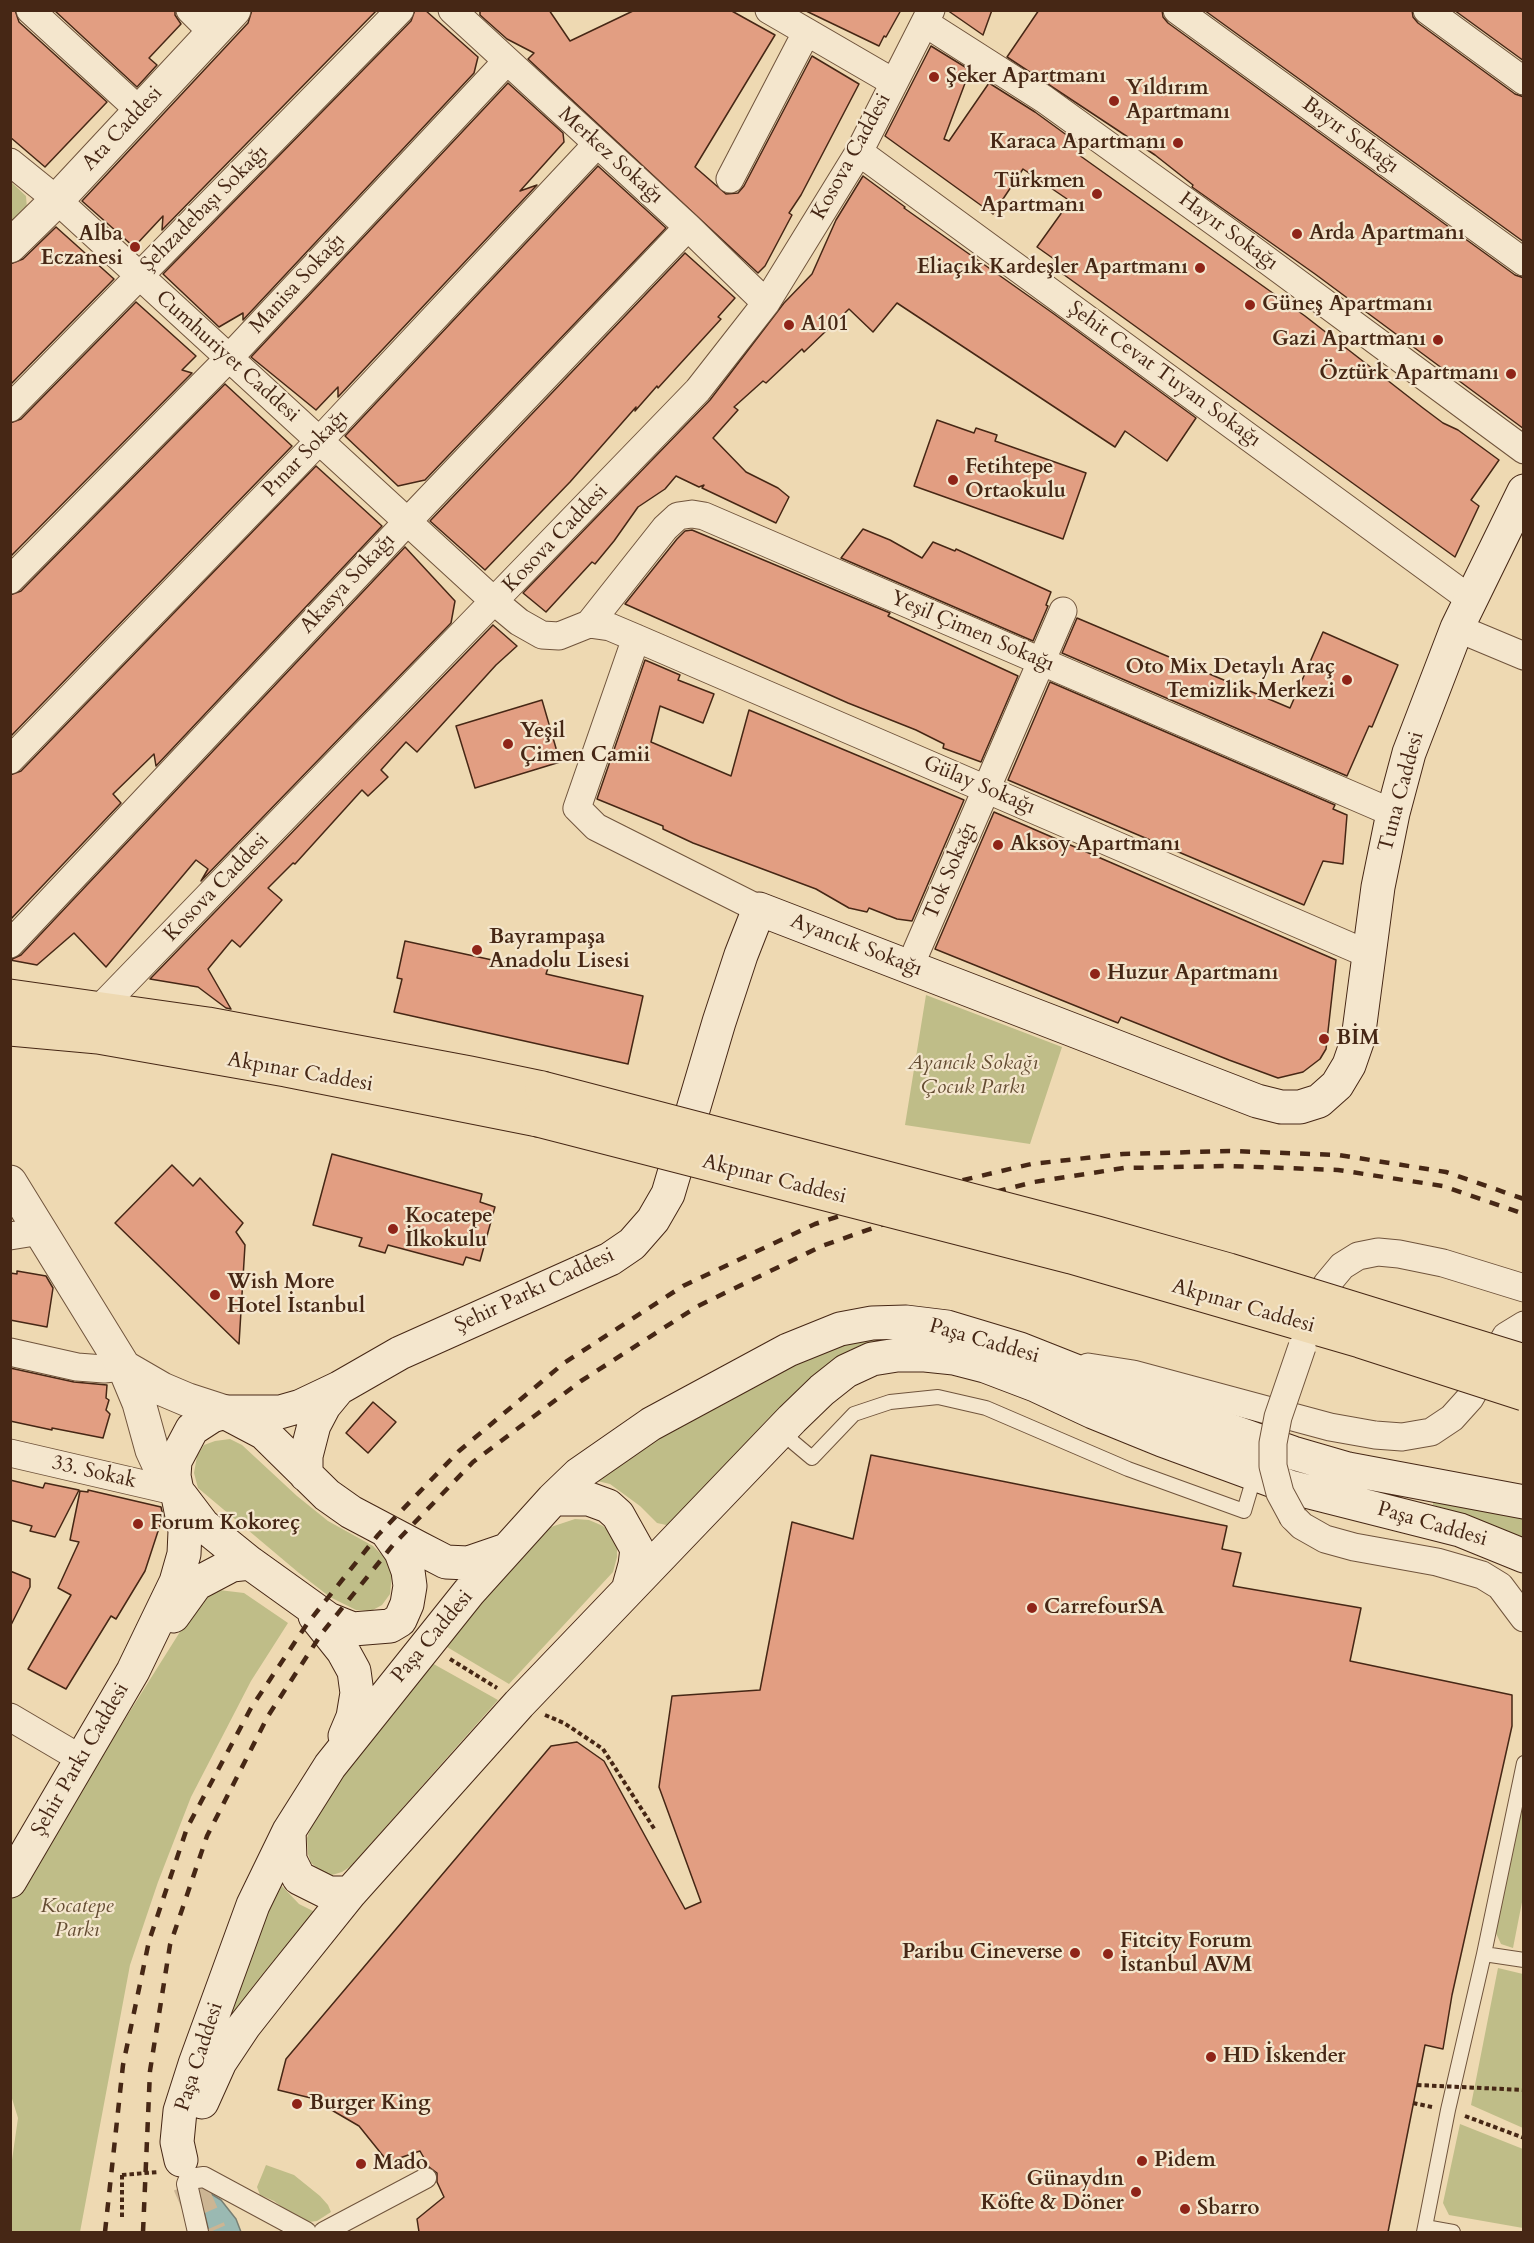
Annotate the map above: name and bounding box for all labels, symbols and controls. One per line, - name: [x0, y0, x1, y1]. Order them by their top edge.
- place label: Şeker Apartmanı: [946, 64, 1106, 90]
- marker: Şeker Apartmanı: [927, 70, 941, 84]
- place label: Yıldırım Apartmanı: [1126, 76, 1230, 126]
- street label: Ata Caddesi: [78, 82, 168, 176]
- street label: Kosova Caddesi: [807, 89, 897, 225]
- street label: Bayır Sokağı: [1297, 92, 1403, 180]
- marker: Yıldırım Apartmanı: [1107, 94, 1121, 108]
- street label: Merkez Sokağı: [552, 102, 668, 210]
- place label: Karaca Apartmanı: [990, 130, 1166, 156]
- marker: Karaca Apartmanı: [1171, 136, 1185, 150]
- street label: Şehzadebaşı Sokağı: [136, 140, 274, 278]
- place label: Türkmen Apartmanı: [981, 169, 1085, 219]
- marker: Türkmen Apartmanı: [1090, 187, 1104, 201]
- street label: Hayır Sokağı: [1173, 187, 1283, 277]
- place label: Arda Apartmanı: [1309, 221, 1465, 247]
- place label: Alba Eczanesi: [40, 222, 123, 272]
- marker: Arda Apartmanı: [1290, 227, 1304, 241]
- street label: Manisa Sokağı: [245, 228, 351, 340]
- marker: Alba Eczanesi: [128, 240, 142, 254]
- place label: Eliaçık Kardeşler Apartmanı: [917, 255, 1188, 281]
- marker: Eliaçık Kardeşler Apartmanı: [1193, 261, 1207, 275]
- street label: Cumhuriyet Caddesi: [150, 286, 304, 428]
- place label: Güneş Apartmanı: [1262, 292, 1433, 318]
- street label: Şehit Cevat Tuyan Sokağı: [1063, 297, 1265, 453]
- marker: Güneş Apartmanı: [1243, 298, 1257, 312]
- place label: A101: [801, 312, 849, 338]
- marker: A101: [782, 318, 796, 332]
- place label: Gazi Apartmanı: [1272, 327, 1426, 353]
- marker: Gazi Apartmanı: [1431, 333, 1445, 347]
- place label: Öztürk Apartmanı: [1319, 361, 1499, 387]
- marker: Öztürk Apartmanı: [1504, 367, 1518, 381]
- street label: Pınar Sokağı: [258, 405, 354, 503]
- place label: Fetihtepe Ortaokulu: [965, 455, 1066, 505]
- marker: Fetihtepe Ortaokulu: [946, 473, 960, 487]
- street label: Kosova Caddesi: [498, 480, 614, 598]
- street label: Akasya Sokağı: [295, 529, 401, 639]
- street label: Yeşil Çimen Sokağı: [886, 586, 1058, 678]
- place label: Oto Mix Detaylı Araç Temizlik Merkezi: [1125, 655, 1335, 705]
- marker: Oto Mix Detaylı Araç Temizlik Merkezi: [1340, 673, 1354, 687]
- place label: Yeşil Çimen Camii: [520, 719, 650, 769]
- street label: Tuna Caddesi: [1374, 729, 1430, 855]
- marker: Yeşil Çimen Camii: [501, 737, 515, 751]
- street label: Gülay Sokağı: [919, 751, 1039, 821]
- street label: Tok Sokağı: [919, 818, 983, 924]
- street label: Kosova Caddesi: [159, 829, 275, 947]
- place label: Aksoy Apartmanı: [1010, 832, 1180, 858]
- marker: Aksoy Apartmanı: [991, 838, 1005, 852]
- street label: Ayancık Sokağı: [786, 909, 926, 983]
- place label: Bayrampaşa Anadolu Lisesi: [489, 925, 630, 975]
- marker: Bayrampaşa Anadolu Lisesi: [470, 943, 484, 957]
- place label: Huzur Apartmanı: [1107, 961, 1278, 987]
- marker: Huzur Apartmanı: [1088, 967, 1102, 981]
- place label: BİM: [1336, 1026, 1380, 1052]
- marker: BİM: [1317, 1032, 1331, 1046]
- street label: Akpınar Caddesi: [225, 1048, 375, 1098]
- park label: Ayancık Sokağı Çocuk Parkı: [908, 1051, 1038, 1101]
- street label: Akpınar Caddesi: [699, 1150, 849, 1210]
- place label: Kocatepe İlkokulu: [405, 1204, 493, 1254]
- marker: Kocatepe İlkokulu: [386, 1222, 400, 1236]
- street label: Şehir Parkı Caddesi: [451, 1243, 619, 1339]
- place label: Wish More Hotel İstanbul: [227, 1270, 365, 1320]
- street label: Akpınar Caddesi: [1169, 1275, 1317, 1339]
- marker: Wish More Hotel İstanbul: [208, 1288, 222, 1302]
- street label: Paşa Caddesi: [926, 1314, 1042, 1370]
- street label: 33. Sokak: [49, 1451, 139, 1495]
- street label: Paşa Caddesi: [1374, 1497, 1490, 1553]
- place label: Forum Kokoreç: [150, 1511, 300, 1537]
- marker: Forum Kokoreç: [131, 1517, 145, 1531]
- street label: Paşa Caddesi: [387, 1586, 479, 1688]
- place label: CarrefourSA: [1044, 1595, 1165, 1621]
- marker: CarrefourSA: [1025, 1601, 1039, 1615]
- street label: Şehir Parkı Caddesi: [27, 1679, 135, 1841]
- park label: Kocatepe Parkı: [40, 1894, 114, 1944]
- place label: Fitcity Forum İstanbul AVM: [1120, 1929, 1252, 1979]
- place label: Paribu Cineverse: [902, 1940, 1063, 1966]
- marker: Paribu Cineverse: [1068, 1946, 1082, 1960]
- marker: Fitcity Forum İstanbul AVM: [1101, 1947, 1115, 1961]
- street label: Paşa Caddesi: [171, 1999, 229, 2115]
- place label: HD İskender: [1223, 2044, 1346, 2070]
- marker: HD İskender: [1204, 2050, 1218, 2064]
- place label: Burger King: [309, 2091, 431, 2117]
- marker: Burger King: [290, 2097, 304, 2111]
- place label: Pidem: [1154, 2148, 1216, 2174]
- place label: Mado: [373, 2151, 428, 2177]
- marker: Pidem: [1135, 2154, 1149, 2168]
- marker: Mado: [354, 2157, 368, 2171]
- place label: Günaydın Köfte & Döner: [980, 2167, 1124, 2217]
- marker: Günaydın Köfte & Döner: [1129, 2185, 1143, 2199]
- place label: Sbarro: [1197, 2196, 1260, 2222]
- marker: Sbarro: [1178, 2202, 1192, 2216]

